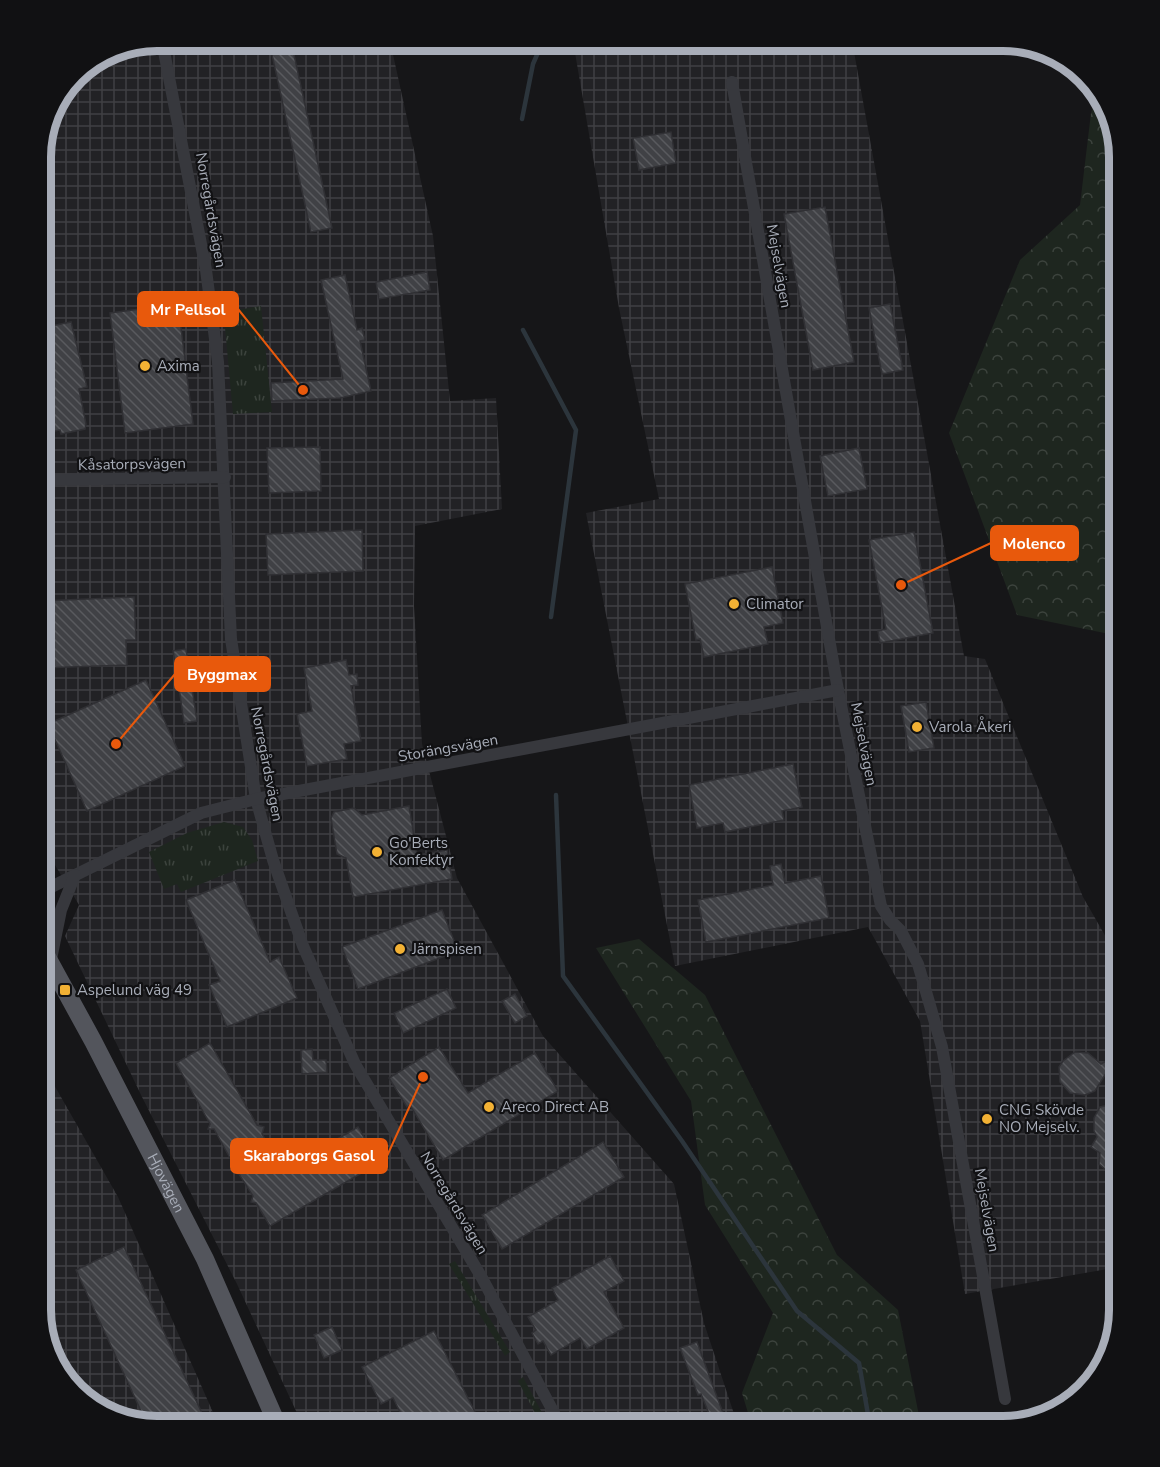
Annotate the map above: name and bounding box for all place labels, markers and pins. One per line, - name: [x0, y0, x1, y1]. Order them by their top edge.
- callout: Mr Pellsol: [138, 292, 238, 326]
- place label: Axima: [157, 356, 200, 376]
- marker: Axima: [138, 359, 152, 373]
- callout: Molenco: [991, 526, 1078, 560]
- place label: Climator: [746, 594, 804, 614]
- marker: Climator: [727, 597, 741, 611]
- callout: Byggmax: [175, 657, 270, 691]
- place label: Varola Åkeri: [928, 716, 1011, 737]
- marker: Varola Åkeri: [910, 720, 924, 734]
- place label: Go'Berts Konfektyr: [389, 833, 454, 870]
- marker: Go'Berts Konfektyr: [370, 845, 384, 859]
- place label: Järnspisen: [411, 939, 482, 959]
- marker: Järnspisen: [393, 942, 407, 956]
- place label: Aspelund väg 49: [77, 980, 192, 1000]
- marker: Aspelund väg 49: [58, 983, 72, 997]
- place label: Areco Direct AB: [501, 1097, 609, 1117]
- marker: Areco Direct AB: [482, 1100, 496, 1114]
- place label: CNG Skövde NO Mejselv.: [999, 1100, 1084, 1137]
- marker: CNG Skövde NO Mejselv.: [980, 1112, 994, 1126]
- callout: Skaraborgs Gasol: [231, 1139, 387, 1173]

